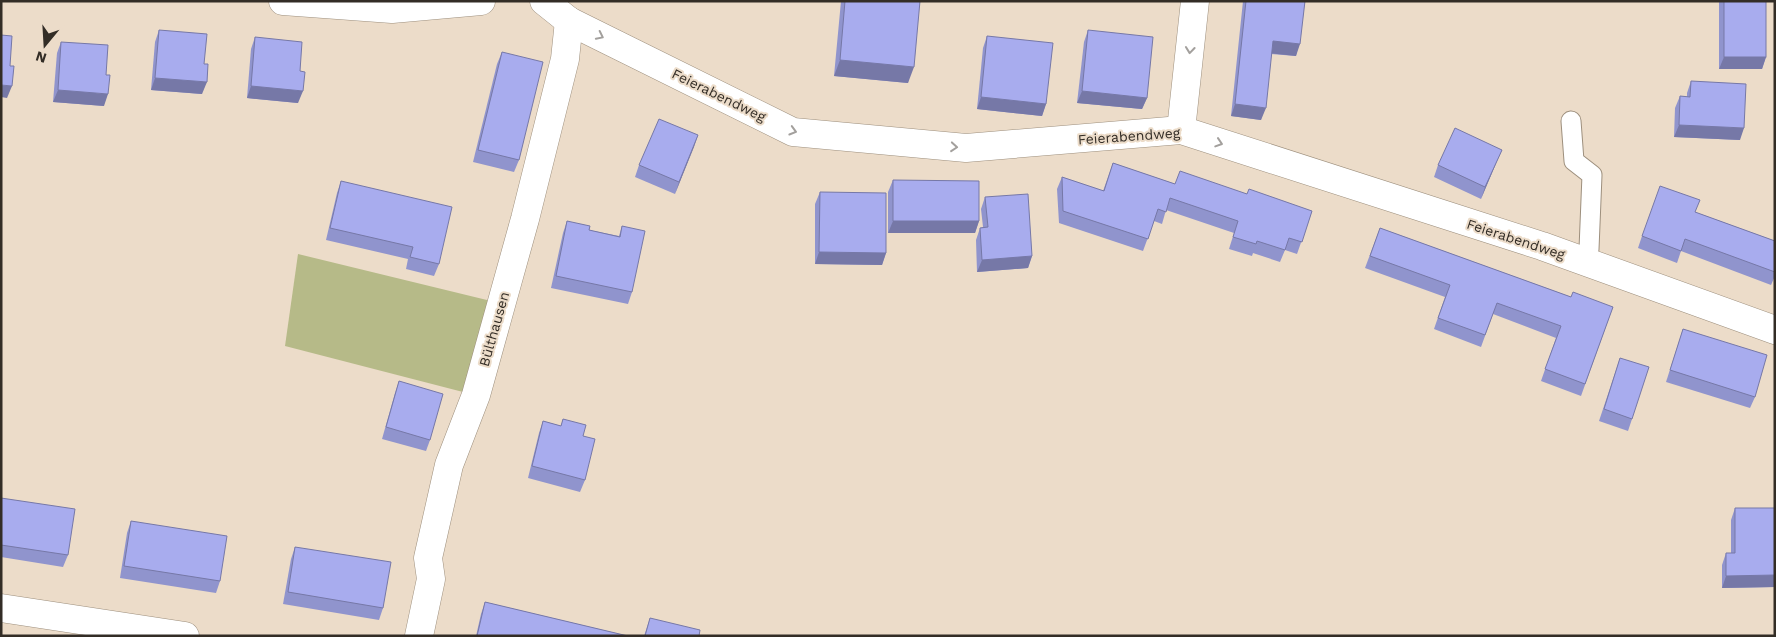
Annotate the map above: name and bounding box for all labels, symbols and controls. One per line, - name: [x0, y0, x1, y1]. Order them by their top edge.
- north arrow: [20, 20, 70, 70]
- one-way arrow: [595, 30, 604, 40]
- one-way arrow: [1184, 46, 1195, 54]
- text: N: [34, 48, 48, 67]
- street label: Feierabendweg: [669, 65, 769, 125]
- street label: Feierabendweg: [1077, 124, 1181, 148]
- one-way arrow: [788, 125, 796, 135]
- one-way arrow: [1214, 137, 1223, 147]
- one-way arrow: [950, 141, 958, 152]
- street label: Feierabendweg: [1465, 216, 1568, 263]
- street label: Bülthausen: [476, 290, 512, 368]

